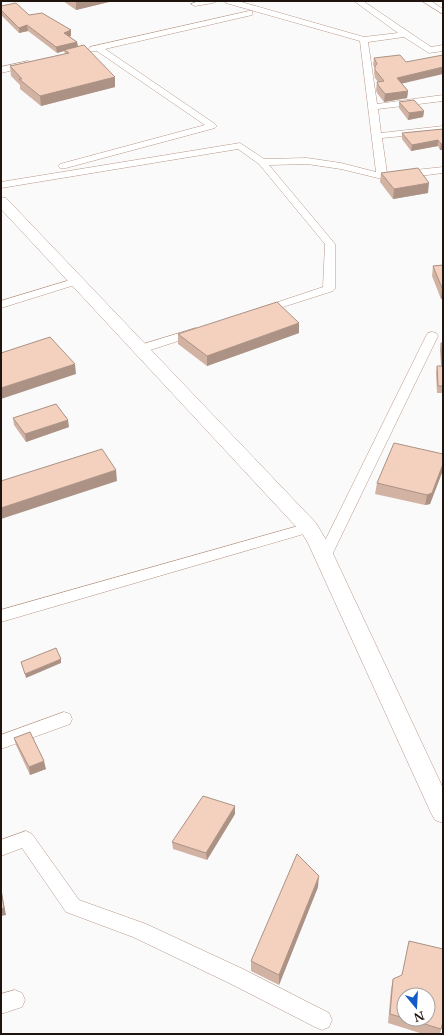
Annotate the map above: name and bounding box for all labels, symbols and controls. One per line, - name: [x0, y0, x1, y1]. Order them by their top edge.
- north arrow: [396, 987, 436, 1027]
- text: N: [411, 1008, 426, 1025]

